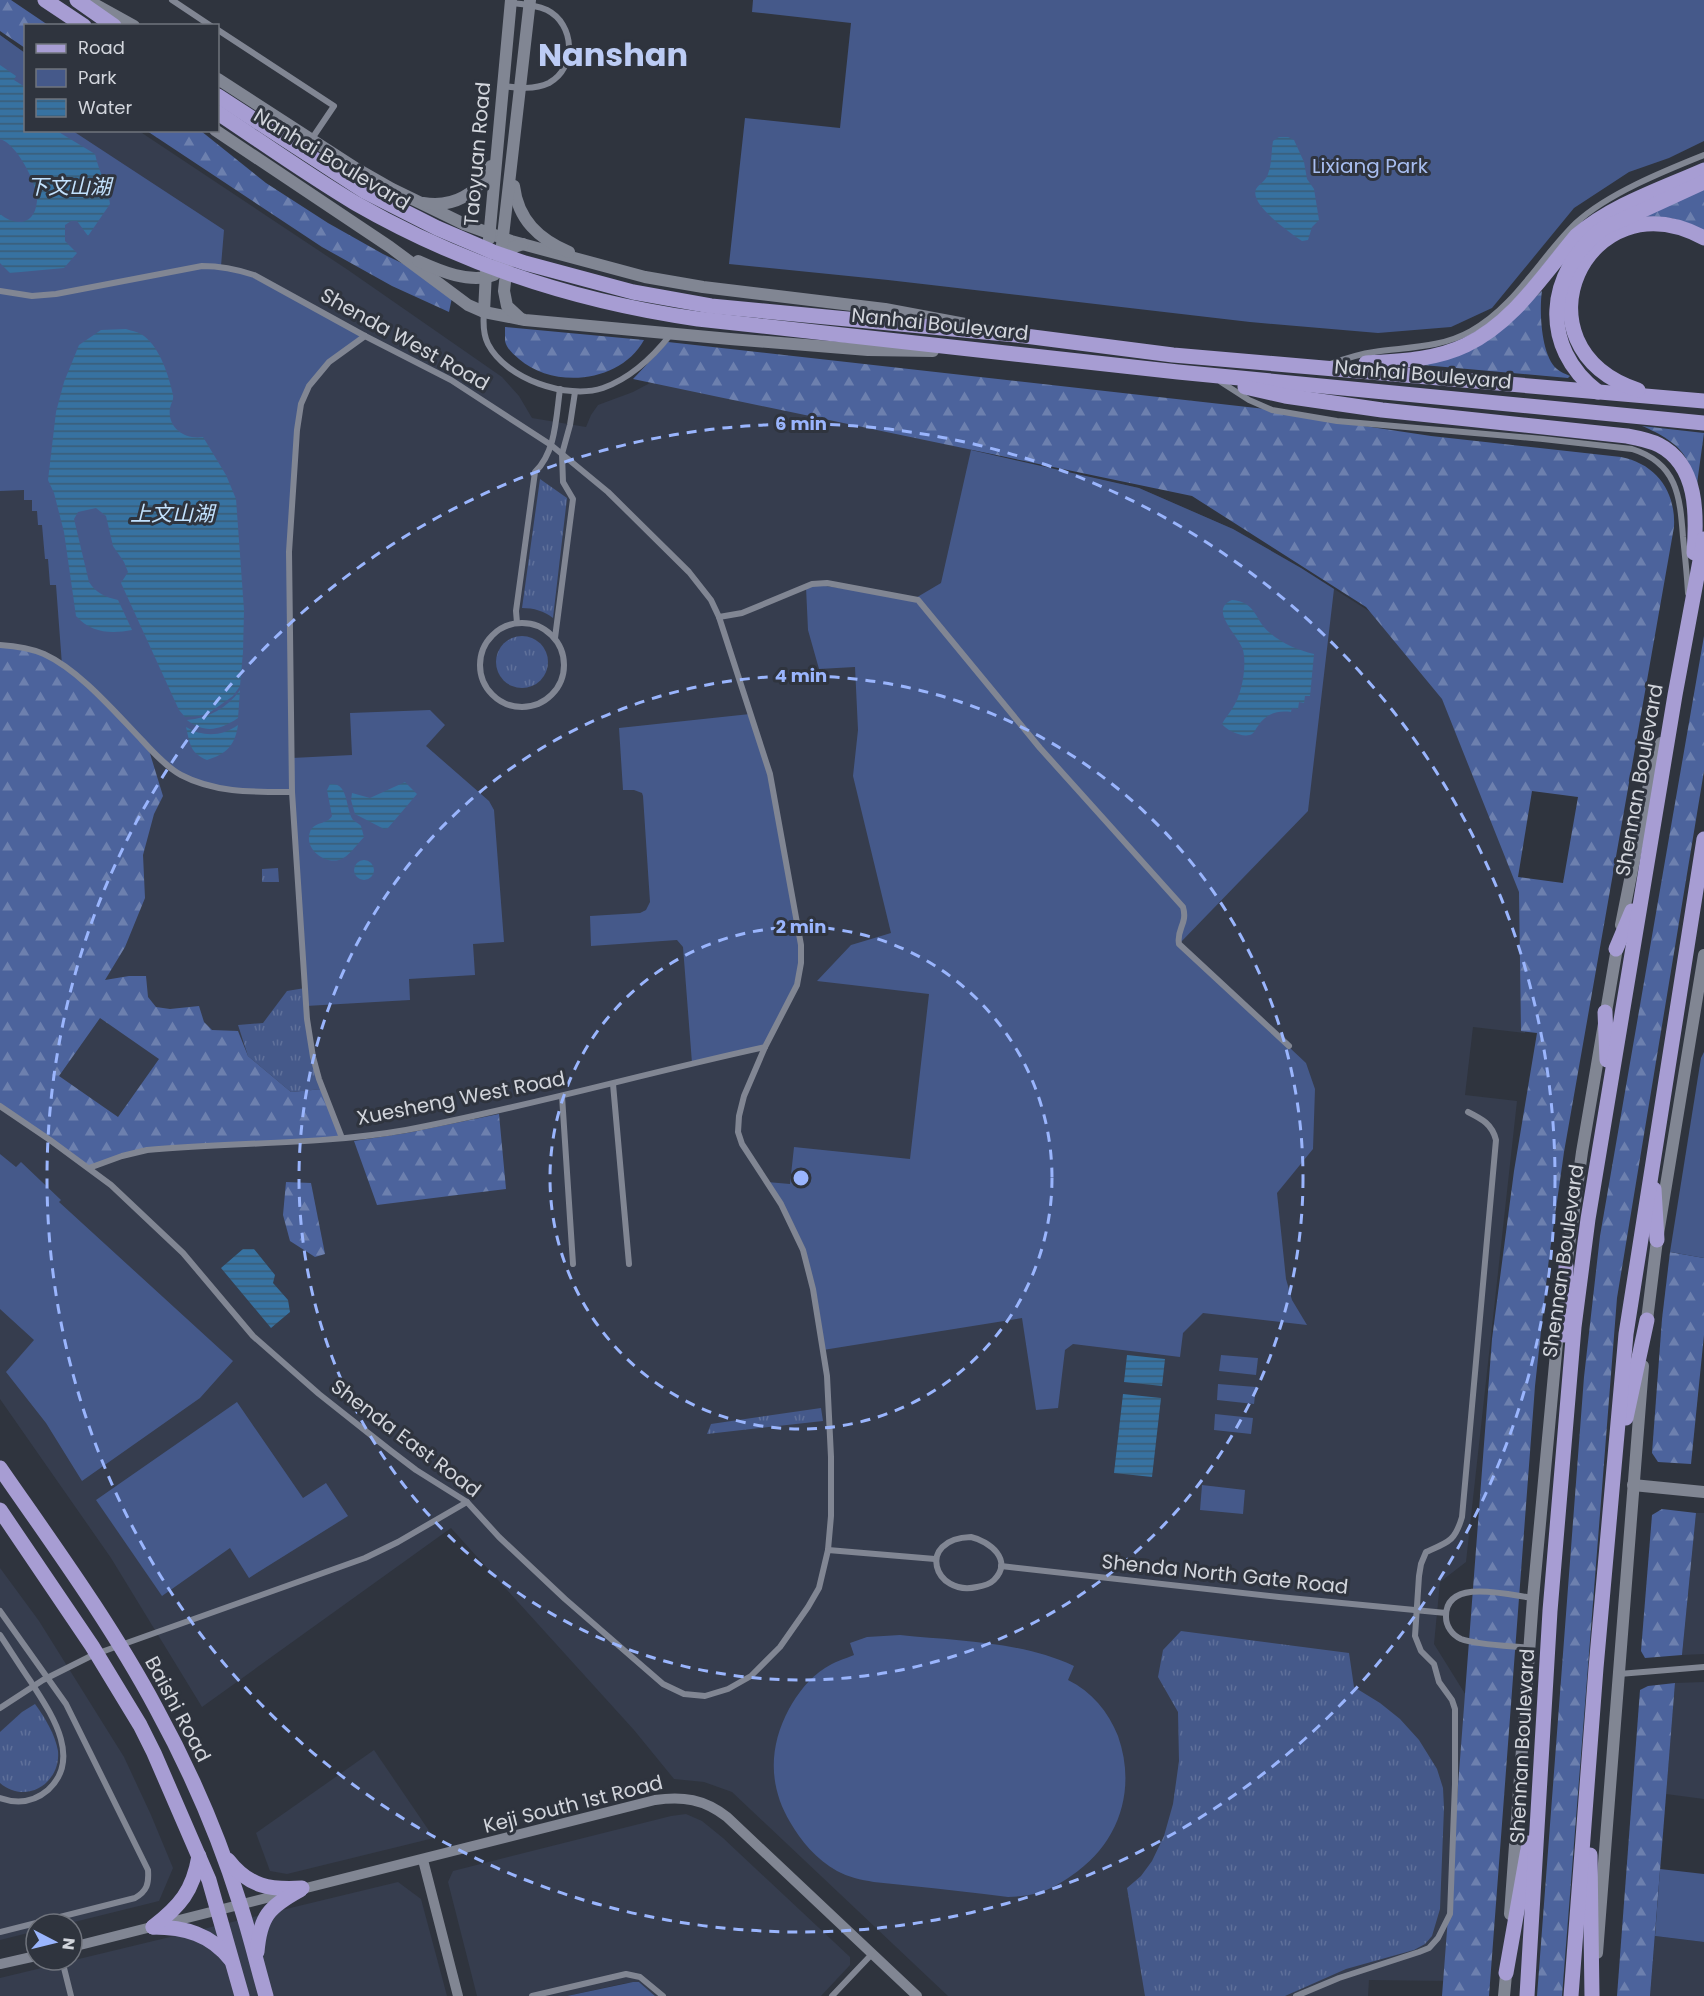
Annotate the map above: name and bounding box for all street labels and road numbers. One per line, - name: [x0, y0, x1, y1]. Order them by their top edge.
- street label: Taoyuan Road: [457, 81, 497, 227]
- street label: Nanhai Boulevard: [249, 101, 415, 217]
- street label: Shenda West Road: [316, 281, 494, 397]
- street label: Nanhai Boulevard: [850, 301, 1030, 347]
- street label: Nanhai Boulevard: [1333, 352, 1513, 396]
- street label: Shennan Boulevard: [1608, 681, 1670, 879]
- street label: Xuesheng West Road: [354, 1064, 568, 1132]
- street label: Shennan Boulevard: [1536, 1162, 1590, 1360]
- street label: Shenda East Road: [325, 1372, 487, 1504]
- street label: Shenda North Gate Road: [1100, 1547, 1350, 1601]
- street label: Shennan Boulevard: [1503, 1648, 1541, 1844]
- street label: Baishi Road: [138, 1651, 218, 1767]
- street label: Keji South 1st Road: [480, 1768, 666, 1840]

